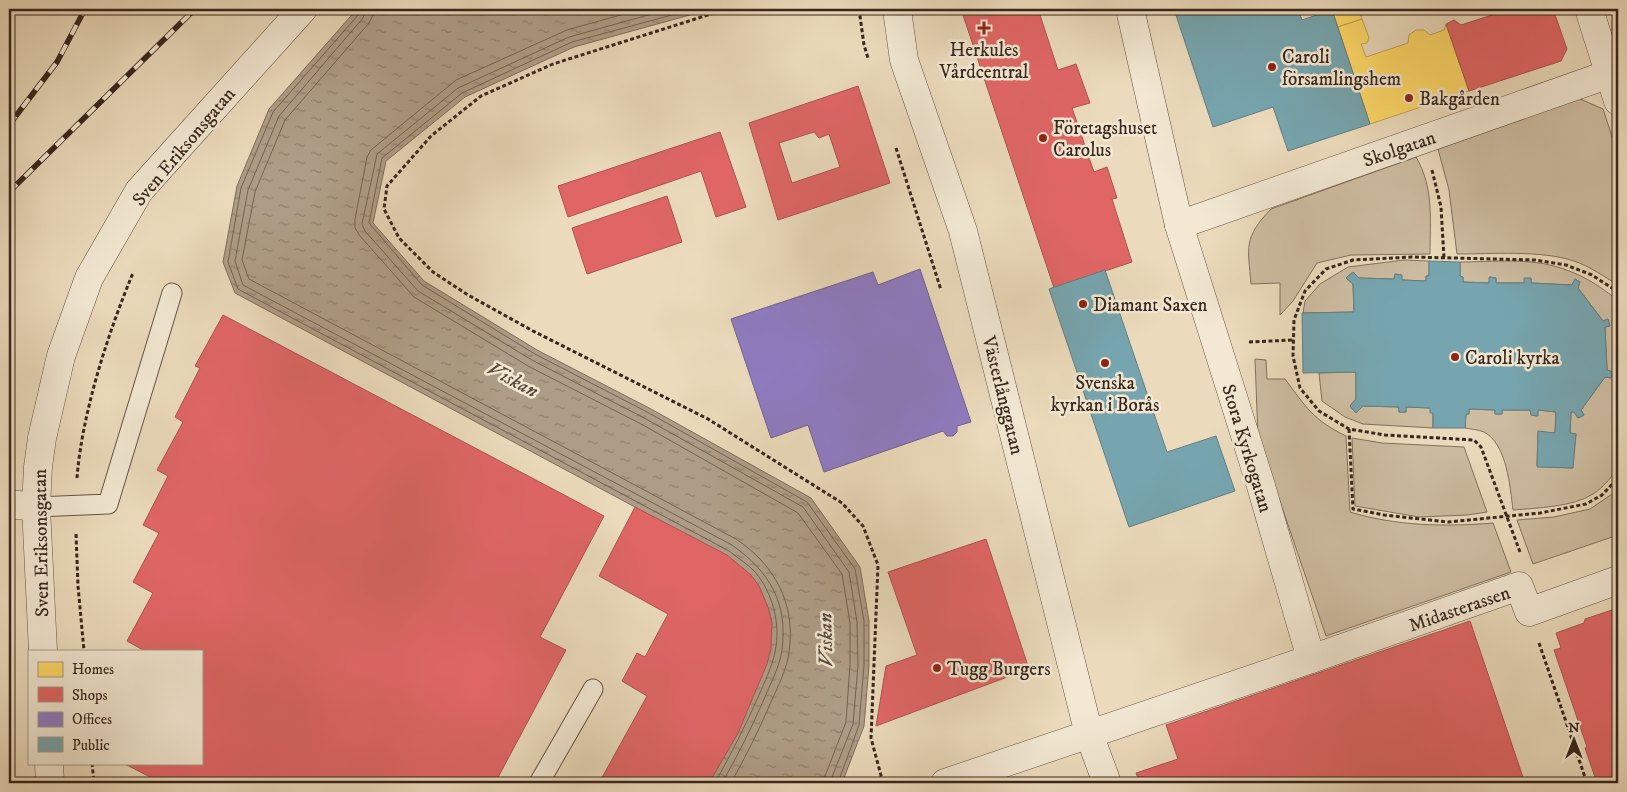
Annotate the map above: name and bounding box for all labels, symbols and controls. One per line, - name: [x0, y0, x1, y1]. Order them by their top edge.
- marker: Herkules Vårdcentral: [977, 21, 991, 35]
- place label: Herkules Vårdcentral: [939, 39, 1029, 84]
- place label: Caroli församlingshem: [1282, 46, 1401, 91]
- marker: Caroli församlingshem: [1266, 61, 1278, 73]
- street label: Sven Eriksonsgatan: [128, 83, 241, 211]
- place label: Bakgården: [1419, 88, 1500, 111]
- marker: Bakgården: [1403, 92, 1415, 104]
- place label: Företagshuset Carolus: [1053, 117, 1157, 162]
- street label: Skolgatan: [1360, 126, 1439, 173]
- marker: Företagshuset Carolus: [1037, 132, 1049, 144]
- place label: Diamant Saxen: [1093, 294, 1208, 317]
- marker: Diamant Saxen: [1077, 298, 1089, 310]
- street label: Västerlånggatan: [976, 333, 1028, 457]
- place label: Caroli kyrka: [1465, 347, 1560, 370]
- marker: Caroli kyrka: [1449, 351, 1461, 363]
- water label: Viskan: [482, 357, 542, 404]
- marker: Svenska kyrkan i Borås: [1099, 357, 1111, 369]
- place label: Svenska kyrkan i Borås: [1051, 372, 1159, 417]
- street label: Stora Kyrkogatan: [1216, 382, 1277, 515]
- street label: Sven Eriksonsgatan: [29, 469, 54, 617]
- street label: Midasterassen: [1406, 581, 1513, 638]
- water label: Viskan: [814, 613, 839, 667]
- legend: [28, 650, 202, 764]
- place label: Tugg Burgers: [947, 658, 1051, 681]
- text: Homes: [72, 660, 114, 679]
- marker: Tugg Burgers: [931, 662, 943, 674]
- text: Shops: [72, 686, 108, 705]
- text: Offices: [72, 710, 112, 729]
- north arrow: [1550, 714, 1600, 764]
- text: N: [1568, 719, 1580, 737]
- text: Public: [72, 736, 110, 755]

